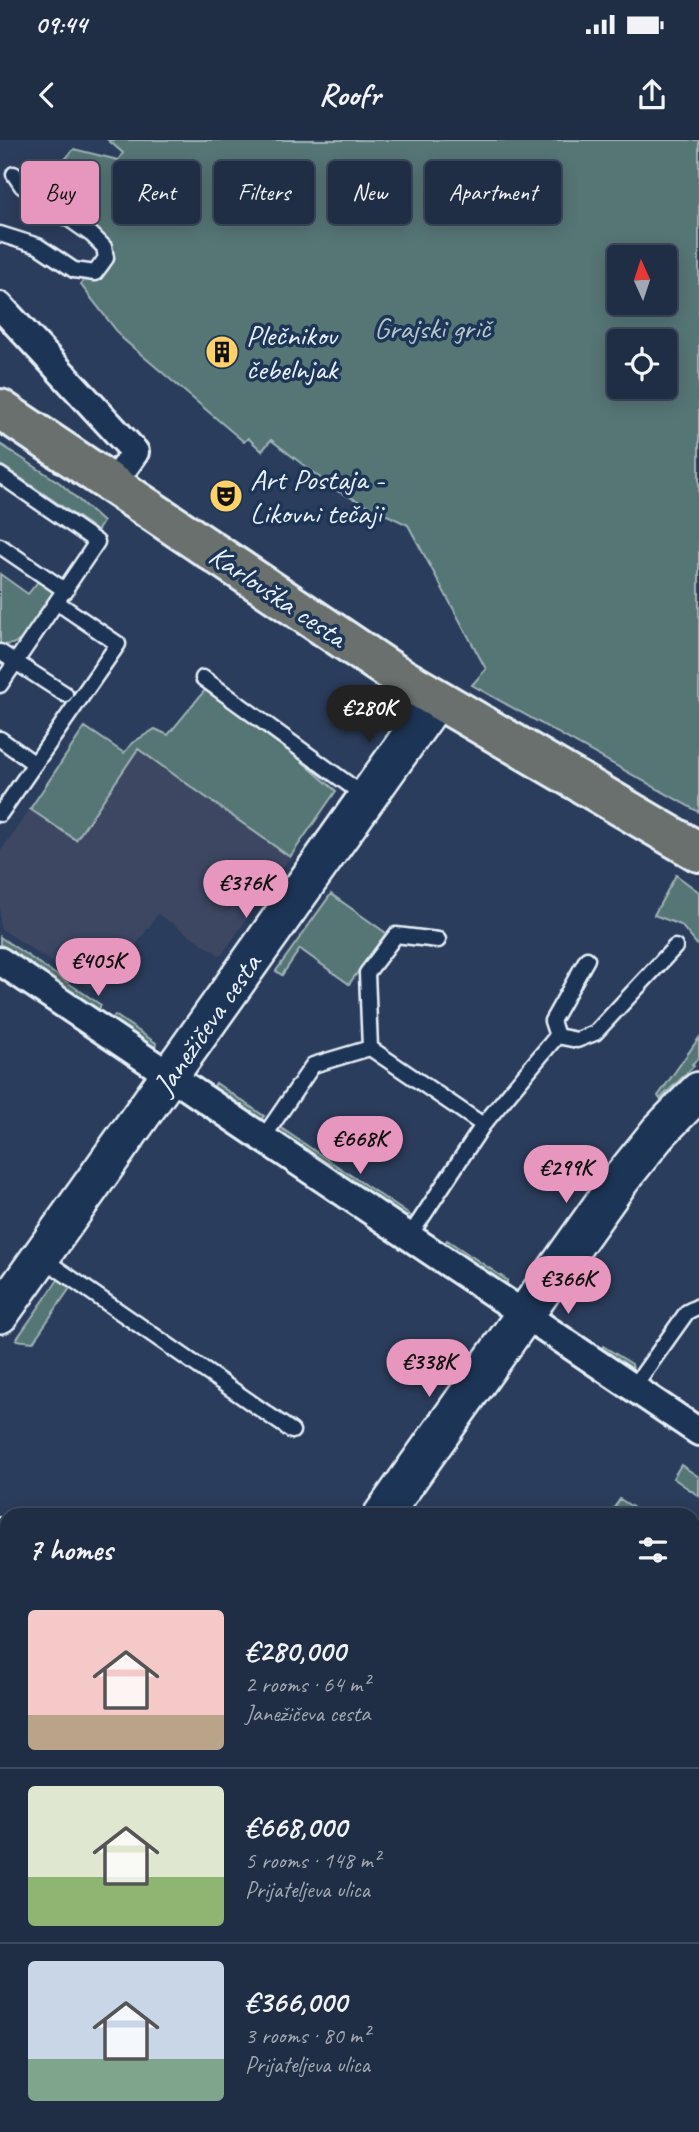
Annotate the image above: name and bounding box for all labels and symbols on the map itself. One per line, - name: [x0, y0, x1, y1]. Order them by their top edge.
- north arrow: [607, 245, 677, 315]
- park label: Grajski grič: [374, 309, 494, 347]
- place label: Plečnikov čebelnjak: [246, 316, 339, 388]
- building icon: Plečnikov čebelnjak: [203, 333, 241, 371]
- place label: Art Postaja - Likovni tečaji: [250, 460, 385, 532]
- theatre icon: Art Postaja - Likovni tečaji: [207, 477, 245, 515]
- street label: Karlovška cesta: [202, 536, 356, 657]
- pin: €280K: [320, 686, 418, 745]
- pin: €376K: [197, 860, 295, 920]
- pin: €405K: [49, 938, 147, 998]
- street label: Janežičeva cesta: [143, 945, 271, 1103]
- pin: €668K: [311, 1116, 409, 1176]
- pin: €299K: [517, 1146, 615, 1205]
- pin: €366K: [519, 1256, 617, 1316]
- pin: €338K: [380, 1340, 478, 1399]

